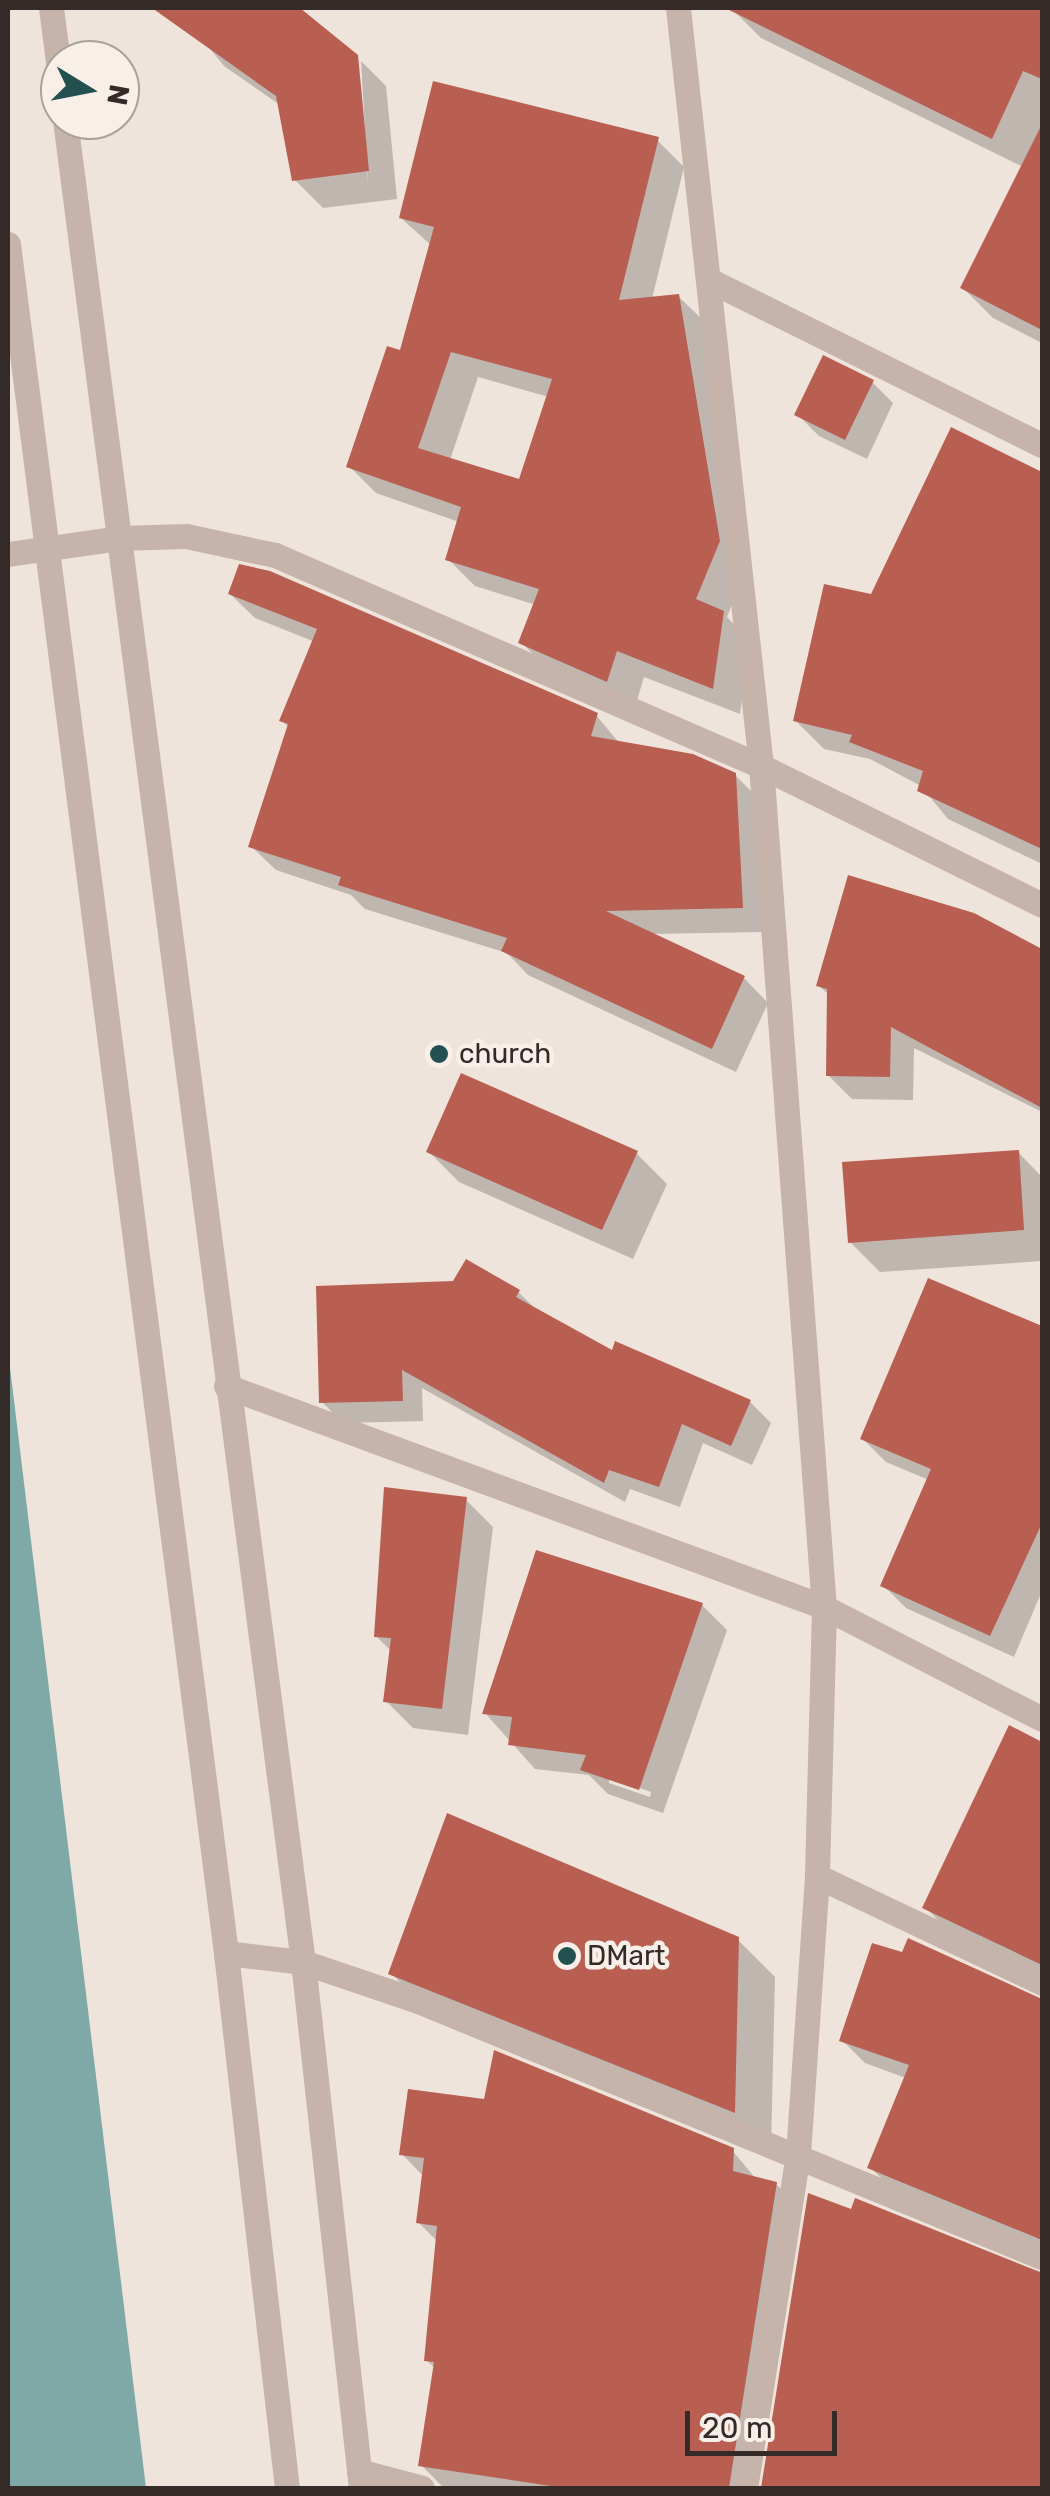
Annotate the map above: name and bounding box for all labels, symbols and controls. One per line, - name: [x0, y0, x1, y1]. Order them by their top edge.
- north arrow: [40, 40, 140, 140]
- text: N: [100, 82, 136, 108]
- place label: church: [459, 1037, 551, 1071]
- marker: church: [428, 1043, 450, 1065]
- place label: DMart: [587, 1939, 666, 1973]
- marker: DMart: [556, 1945, 578, 1967]
- scale bar: [690, 2391, 842, 2453]
- text: 20 m: [702, 2410, 773, 2446]

